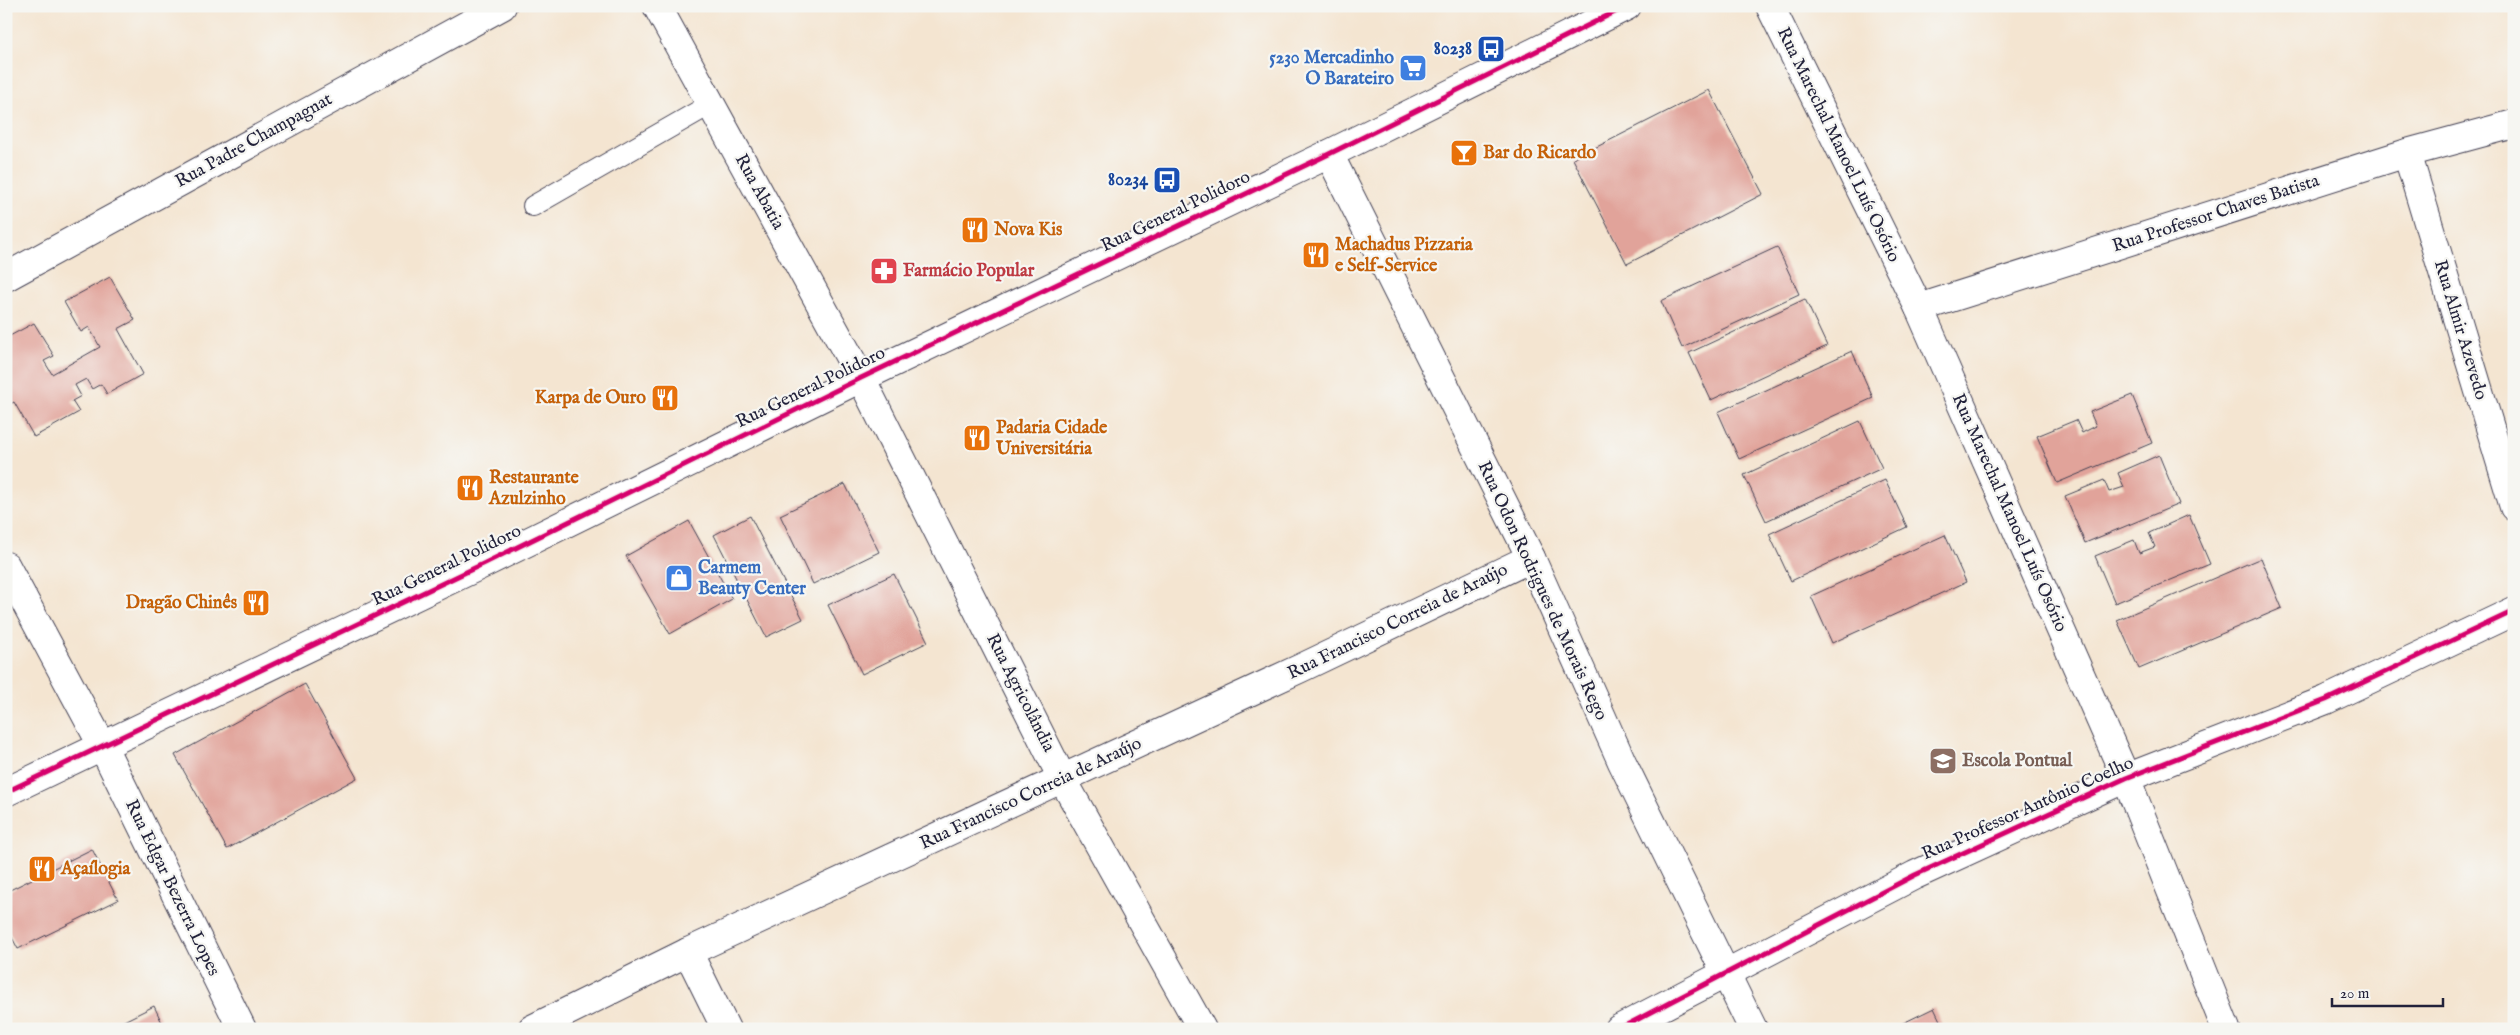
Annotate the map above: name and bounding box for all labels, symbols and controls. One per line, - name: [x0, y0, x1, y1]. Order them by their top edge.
- street label: Rua Marechal Manoel Luís Osório: [1771, 24, 1905, 266]
- bus stop icon: 80238: [1476, 34, 1506, 64]
- place label: 80238: [1434, 38, 1472, 61]
- place label: 5230 Mercadinho O Barateiro: [1269, 47, 1394, 91]
- supermarket icon: 5230 Mercadinho O Barateiro: [1398, 53, 1428, 83]
- street label: Rua Padre Champagnat: [171, 88, 337, 194]
- bar icon: Bar do Ricardo: [1449, 138, 1479, 168]
- place label: Bar do Ricardo: [1483, 142, 1597, 165]
- street label: Rua Abatia: [729, 150, 789, 234]
- bus stop icon: 80234: [1152, 165, 1182, 195]
- street label: Rua General Polidoro: [1098, 166, 1255, 258]
- place label: 80234: [1108, 169, 1149, 192]
- street label: Rua Professor Chaves Batista: [2110, 170, 2323, 258]
- restaurant icon: Nova Kis: [960, 215, 990, 245]
- place label: Nova Kis: [993, 219, 1063, 242]
- place label: Machadus Pizzaria e Self-Service: [1335, 234, 1474, 278]
- restaurant icon: Machadus Pizzaria e Self-Service: [1301, 240, 1331, 270]
- pharmacy icon: Farmácio Popular: [869, 256, 899, 286]
- street label: Rua Almir Azevedo: [2428, 257, 2492, 403]
- place label: Farmácio Popular: [903, 260, 1035, 283]
- street label: Rua General Polidoro: [733, 342, 890, 434]
- restaurant icon: Karpa de Ouro: [650, 383, 680, 413]
- place label: Karpa de Ouro: [535, 387, 646, 410]
- street label: Rua Marechal Manoel Luís Osório: [1946, 390, 2072, 636]
- place label: Padaria Cidade Universitária: [995, 417, 1108, 461]
- restaurant icon: Padaria Cidade Universitária: [962, 423, 992, 453]
- street label: Rua Odon Rodrigues de Morais Rego: [1472, 458, 1612, 724]
- place label: Restaurante Azulzinho: [488, 467, 580, 511]
- restaurant icon: Restaurante Azulzinho: [455, 473, 485, 503]
- street label: Rua General Polidoro: [369, 520, 526, 612]
- place label: Carmem Beauty Center: [698, 557, 806, 601]
- street label: Rua Francisco Correia de Araújo: [1284, 558, 1512, 685]
- shop icon: Carmem Beauty Center: [664, 563, 694, 593]
- restaurant icon: Dragão Chinês: [241, 588, 271, 618]
- place label: Dragão Chinês: [126, 592, 238, 615]
- street label: Rua Agricolândia: [980, 630, 1060, 756]
- street label: Rua Francisco Correia de Araújo: [916, 732, 1146, 856]
- school or university icon: Escola Pontual: [1928, 746, 1958, 776]
- place label: Escola Pontual: [1962, 750, 2073, 773]
- street label: Rua Professor Antônio Coelho: [1919, 752, 2138, 866]
- street label: Rua Edgar Bezerra Lopes: [119, 796, 225, 980]
- restaurant icon: Açaílogia: [27, 854, 57, 884]
- place label: Açaílogia: [60, 858, 132, 881]
- scale bar: [2332, 975, 2444, 1007]
- text: 20 m: [2340, 984, 2370, 1003]

